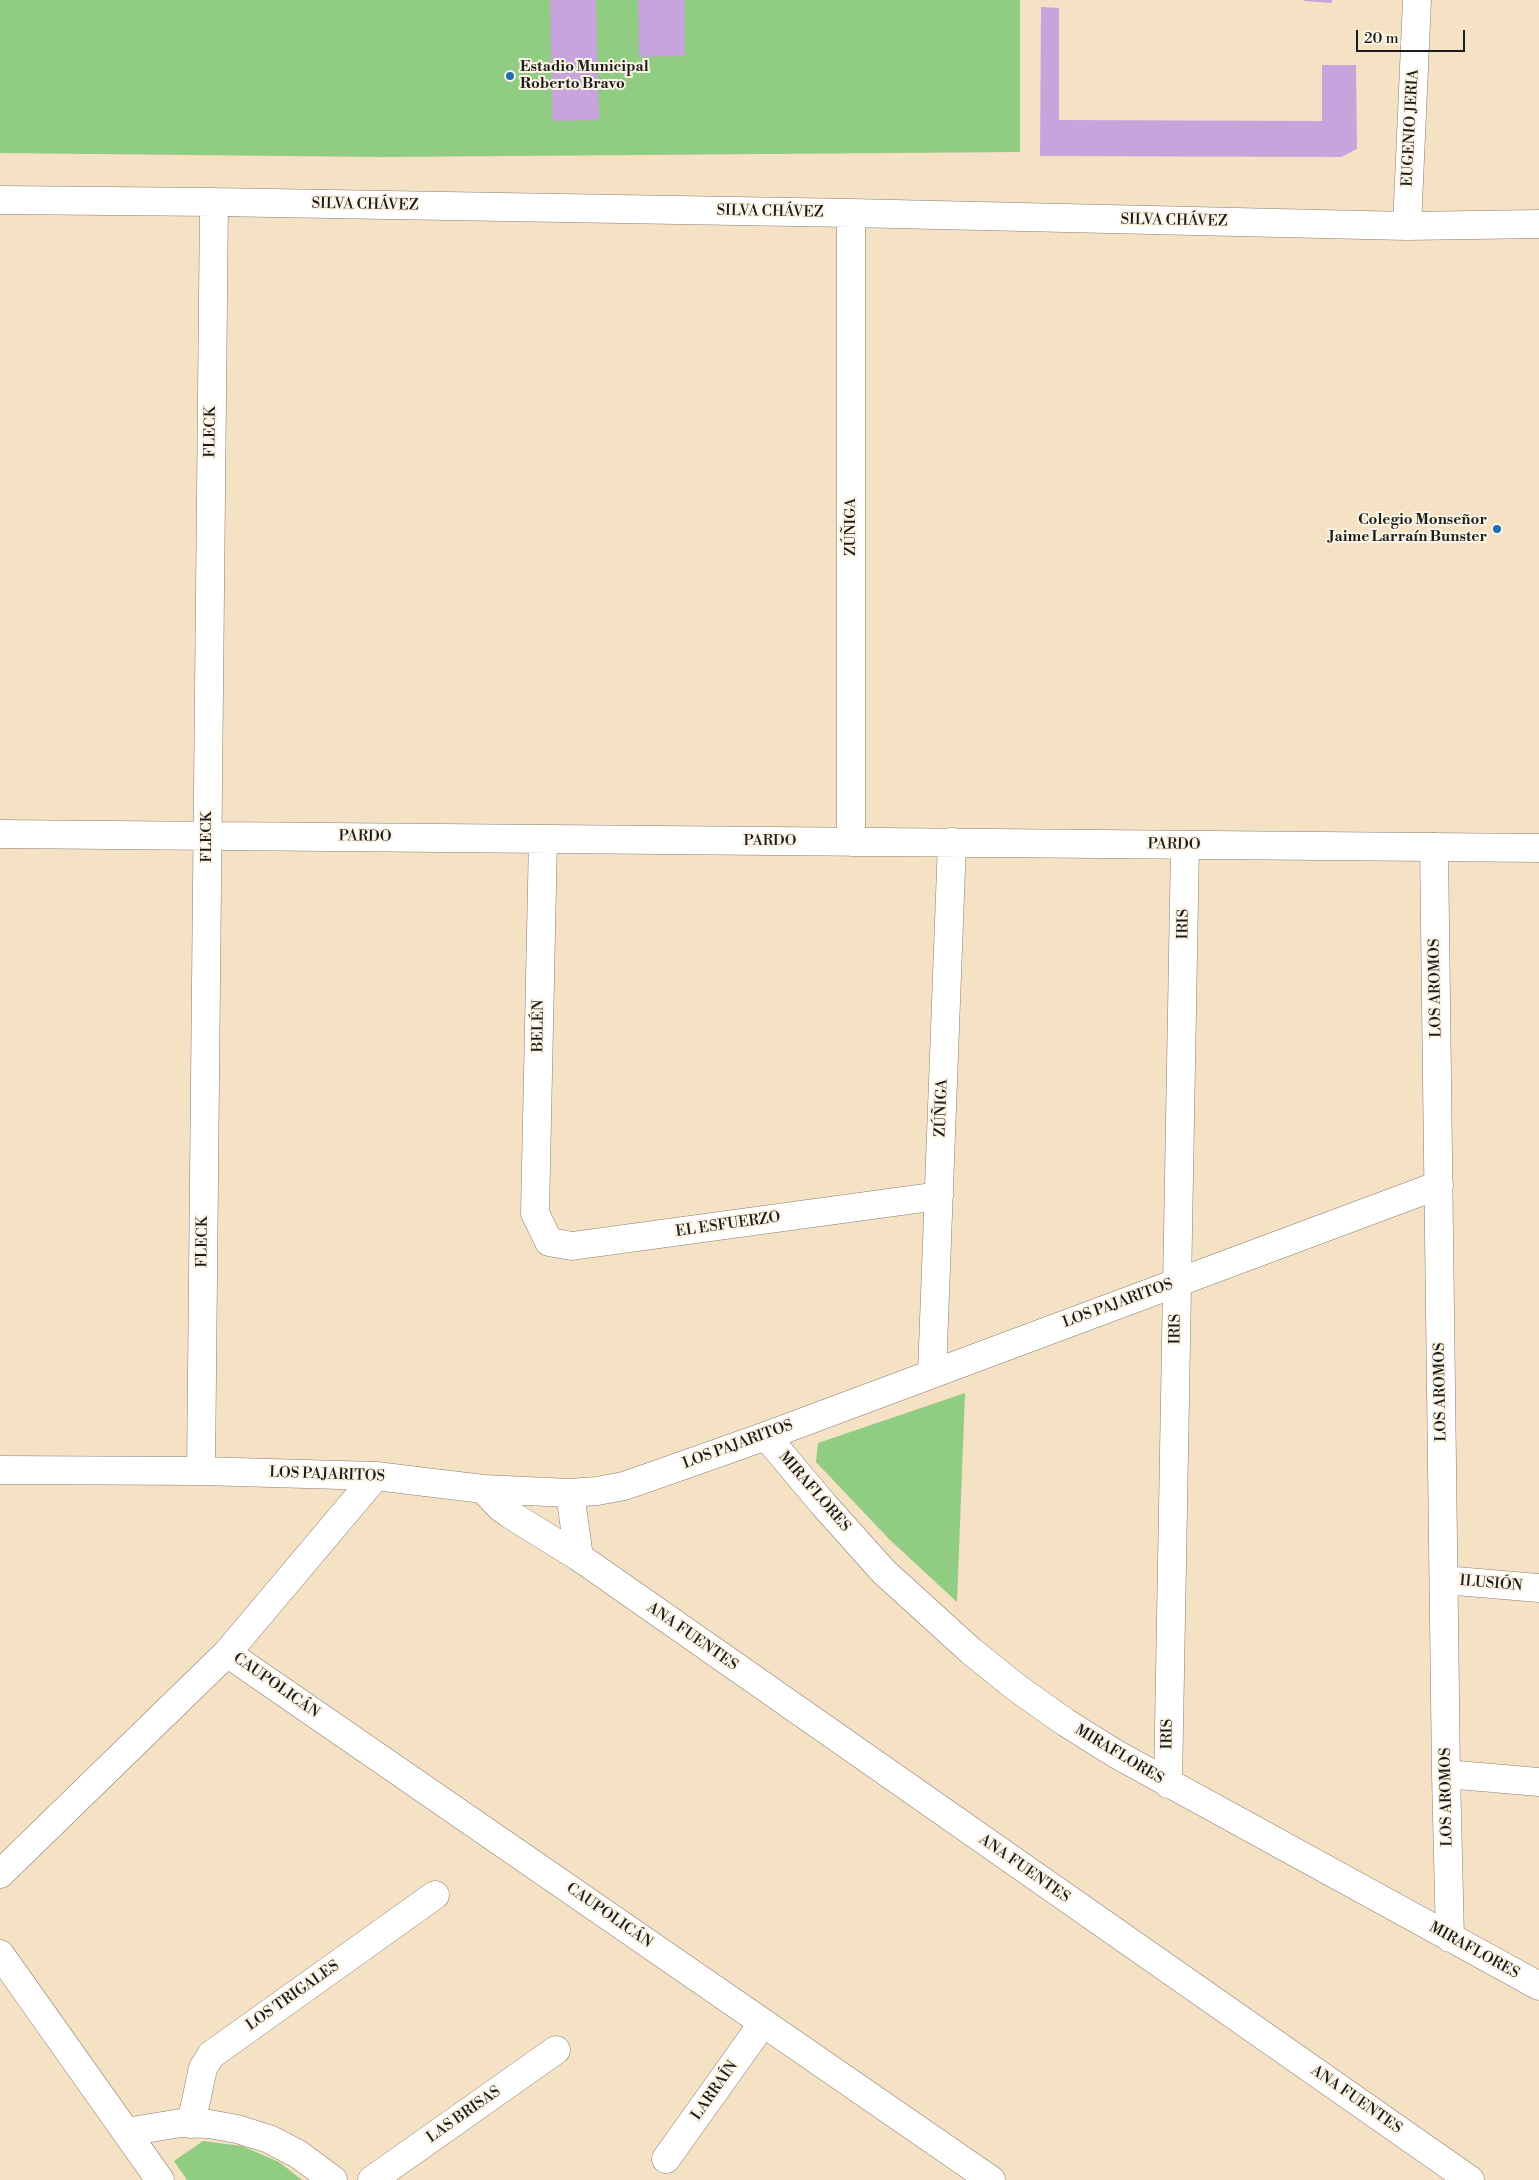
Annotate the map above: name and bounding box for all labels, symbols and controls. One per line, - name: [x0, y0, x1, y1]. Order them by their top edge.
- scale bar: [1359, 20, 1468, 52]
- text: 20 m: [1364, 29, 1399, 48]
- place label: Estadio Municipal Roberto Bravo: [520, 58, 649, 93]
- street label: EUGENIO JERIA: [1399, 69, 1423, 187]
- marker: Estadio Municipal Roberto Bravo: [504, 70, 516, 82]
- street label: SILVA CHÁVEZ: [311, 195, 419, 215]
- street label: SILVA CHÁVEZ: [716, 202, 824, 222]
- street label: SILVA CHÁVEZ: [1120, 211, 1228, 231]
- street label: FLECK: [202, 406, 220, 458]
- street label: ZÚÑIGA: [842, 498, 860, 556]
- place label: Colegio Monseñor Jaime Larraín Bunster: [1329, 511, 1487, 546]
- marker: Colegio Monseñor Jaime Larraín Bunster: [1491, 523, 1503, 535]
- street label: FLECK: [198, 811, 216, 863]
- street label: PARDO: [338, 828, 392, 846]
- street label: PARDO: [744, 832, 796, 850]
- street label: PARDO: [1147, 836, 1201, 854]
- street label: IRIS: [1175, 909, 1193, 939]
- street label: LOS AROMOS: [1426, 938, 1446, 1038]
- street label: BELÉN: [530, 1000, 548, 1052]
- street label: ZÚÑIGA: [932, 1079, 952, 1137]
- street label: EL ESFUERZO: [674, 1209, 782, 1241]
- street label: FLECK: [194, 1216, 212, 1268]
- street label: LOS PAJARITOS: [1060, 1276, 1176, 1332]
- street label: IRIS: [1167, 1314, 1185, 1344]
- street label: LOS AROMOS: [1431, 1342, 1451, 1442]
- street label: LOS PAJARITOS: [680, 1417, 796, 1473]
- street label: MIRAFLORES: [774, 1448, 854, 1536]
- street label: LOS PAJARITOS: [269, 1464, 385, 1486]
- street label: ILUSIÓN: [1459, 1572, 1523, 1596]
- street label: ANA FUENTES: [643, 1599, 741, 1675]
- street label: CAUPOLICÁN: [229, 1650, 323, 1722]
- street label: IRIS: [1159, 1719, 1177, 1749]
- street label: MIRAFLORES: [1071, 1721, 1167, 1789]
- street label: LOS AROMOS: [1437, 1747, 1457, 1847]
- street label: ANA FUENTES: [975, 1831, 1073, 1907]
- street label: CAUPOLICÁN: [562, 1880, 656, 1952]
- street label: MIRAFLORES: [1426, 1919, 1522, 1983]
- street label: LOS TRIGALES: [243, 1957, 343, 2035]
- street label: LARRAÍN: [688, 2058, 742, 2124]
- street label: ANA FUENTES: [1307, 2062, 1405, 2138]
- street label: LAS BRISAS: [423, 2083, 505, 2147]

